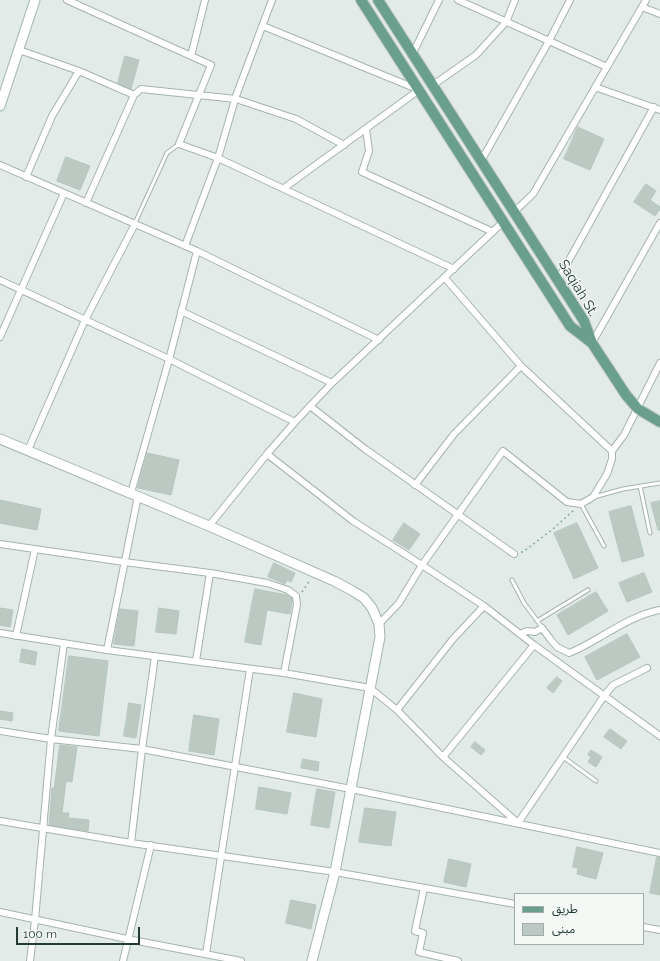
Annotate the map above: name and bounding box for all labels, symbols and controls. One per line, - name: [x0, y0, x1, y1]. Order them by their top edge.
- street label: Saqiah St.: [555, 257, 601, 319]
- legend: [514, 893, 644, 945]
- text: طريق: [552, 902, 578, 916]
- scale bar: [18, 919, 142, 945]
- text: مبنى: [552, 922, 575, 936]
- text: 100 m: [23, 927, 57, 941]

